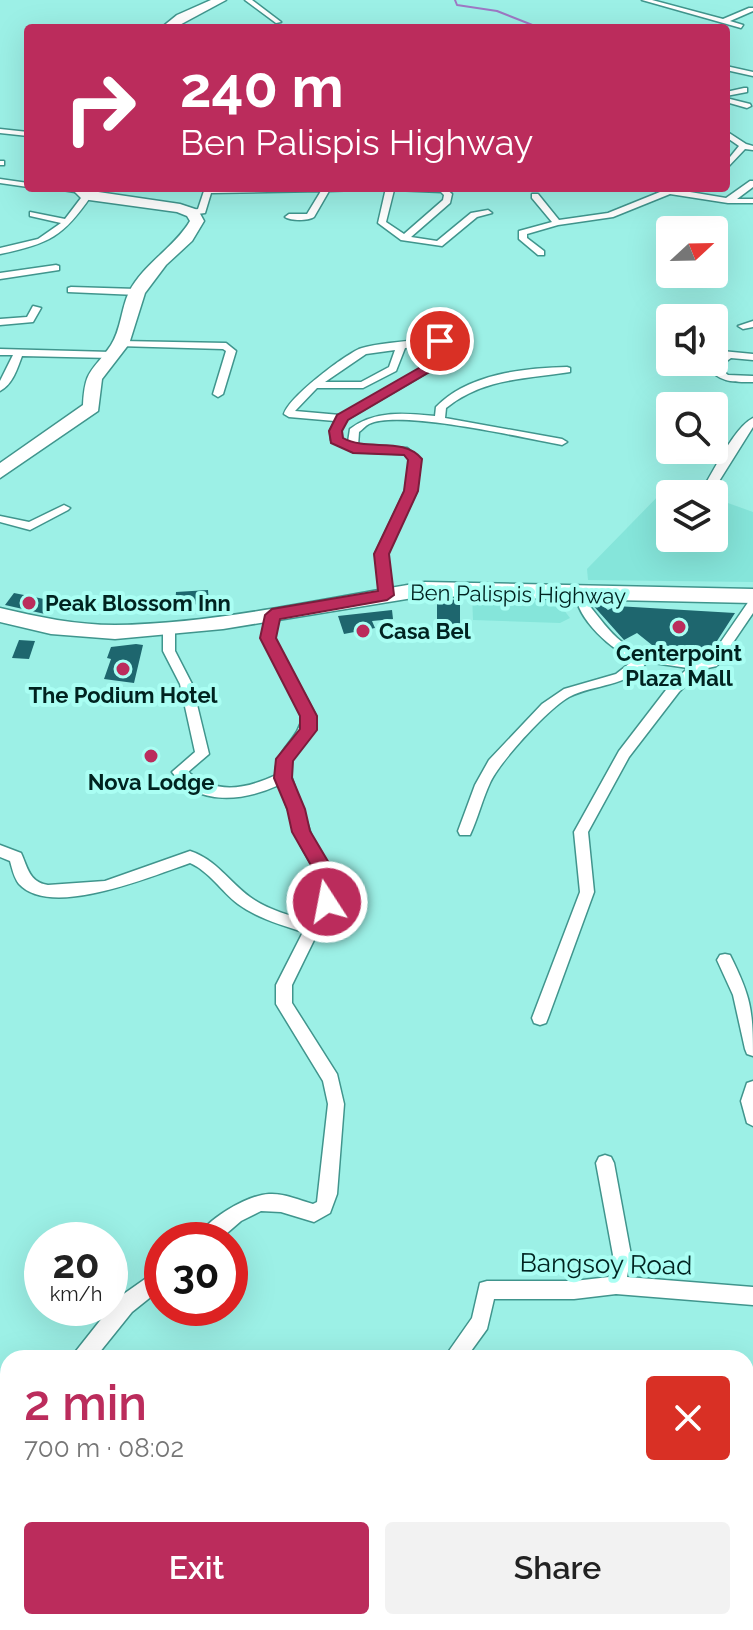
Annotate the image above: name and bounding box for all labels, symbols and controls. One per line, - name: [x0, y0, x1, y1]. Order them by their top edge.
- text: 240 m: [180, 54, 344, 120]
- icon: right: [48, 56, 152, 160]
- text: Ben Palispis Highway: [180, 121, 533, 163]
- north arrow: [656, 216, 728, 288]
- map controls: [656, 216, 728, 552]
- button: sound: [656, 304, 728, 376]
- pin: [406, 307, 474, 375]
- icon: arrive: [418, 319, 462, 363]
- button: search: [656, 392, 728, 464]
- button: layers: [656, 480, 728, 552]
- street label: Ben Palispis Highway: [410, 579, 626, 609]
- place label: Peak Blossom Inn: [45, 590, 231, 616]
- marker: Peak Blossom Inn: [20, 594, 38, 612]
- place label: Casa Bel: [379, 618, 472, 644]
- marker: Centerpoint Plaza Mall: [670, 618, 688, 636]
- marker: Casa Bel: [354, 622, 372, 640]
- place label: Centerpoint Plaza Mall: [616, 640, 743, 691]
- marker: The Podium Hotel: [114, 660, 132, 678]
- place label: The Podium Hotel: [28, 682, 219, 708]
- marker: Nova Lodge: [142, 747, 160, 765]
- place label: Nova Lodge: [88, 769, 214, 795]
- position arrow: [285, 860, 369, 944]
- speed limit sign: 30: [144, 1222, 248, 1326]
- text: 20: [52, 1240, 100, 1287]
- street label: Bangsoy Road: [519, 1247, 693, 1281]
- text: km/h: [50, 1282, 102, 1306]
- text: 2 min: [24, 1375, 147, 1431]
- button: close: [646, 1376, 730, 1460]
- text: 700 m · 08:02: [24, 1433, 184, 1463]
- button: Exit: [24, 1522, 369, 1614]
- button: Share: [385, 1522, 730, 1614]

